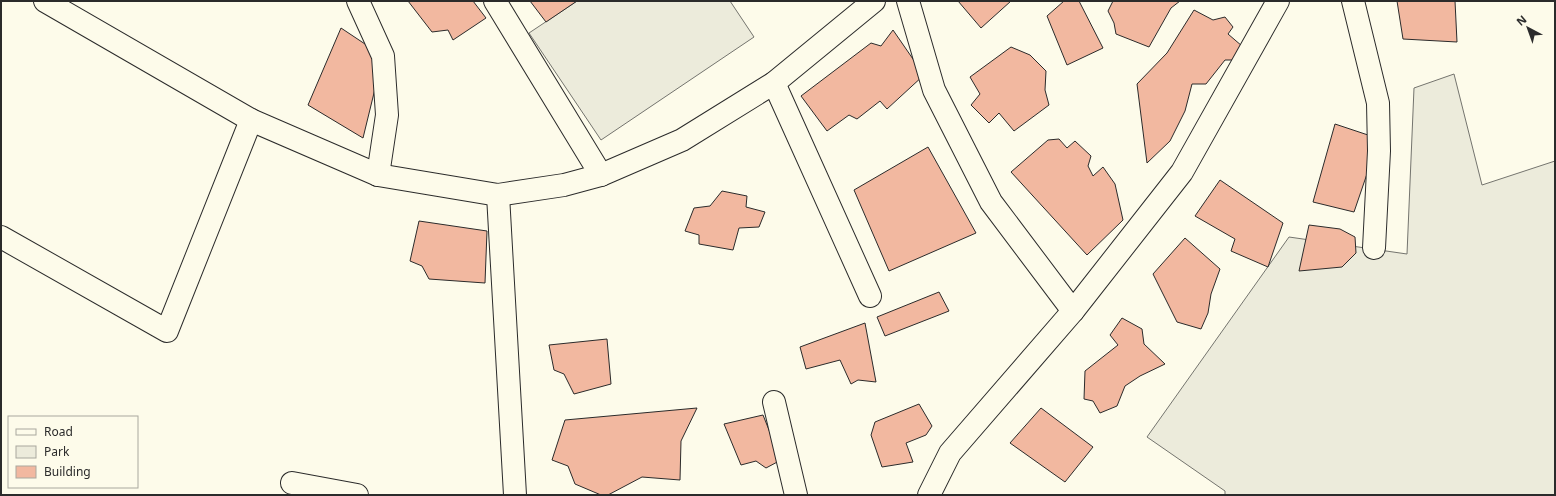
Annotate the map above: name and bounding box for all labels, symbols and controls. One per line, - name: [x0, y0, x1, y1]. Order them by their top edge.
- north arrow: [1508, 8, 1548, 48]
- text: N: [1513, 11, 1529, 29]
- legend: [8, 416, 138, 488]
- text: Road: [44, 423, 73, 440]
- text: Park: [44, 443, 70, 460]
- text: Building: [44, 463, 91, 480]

